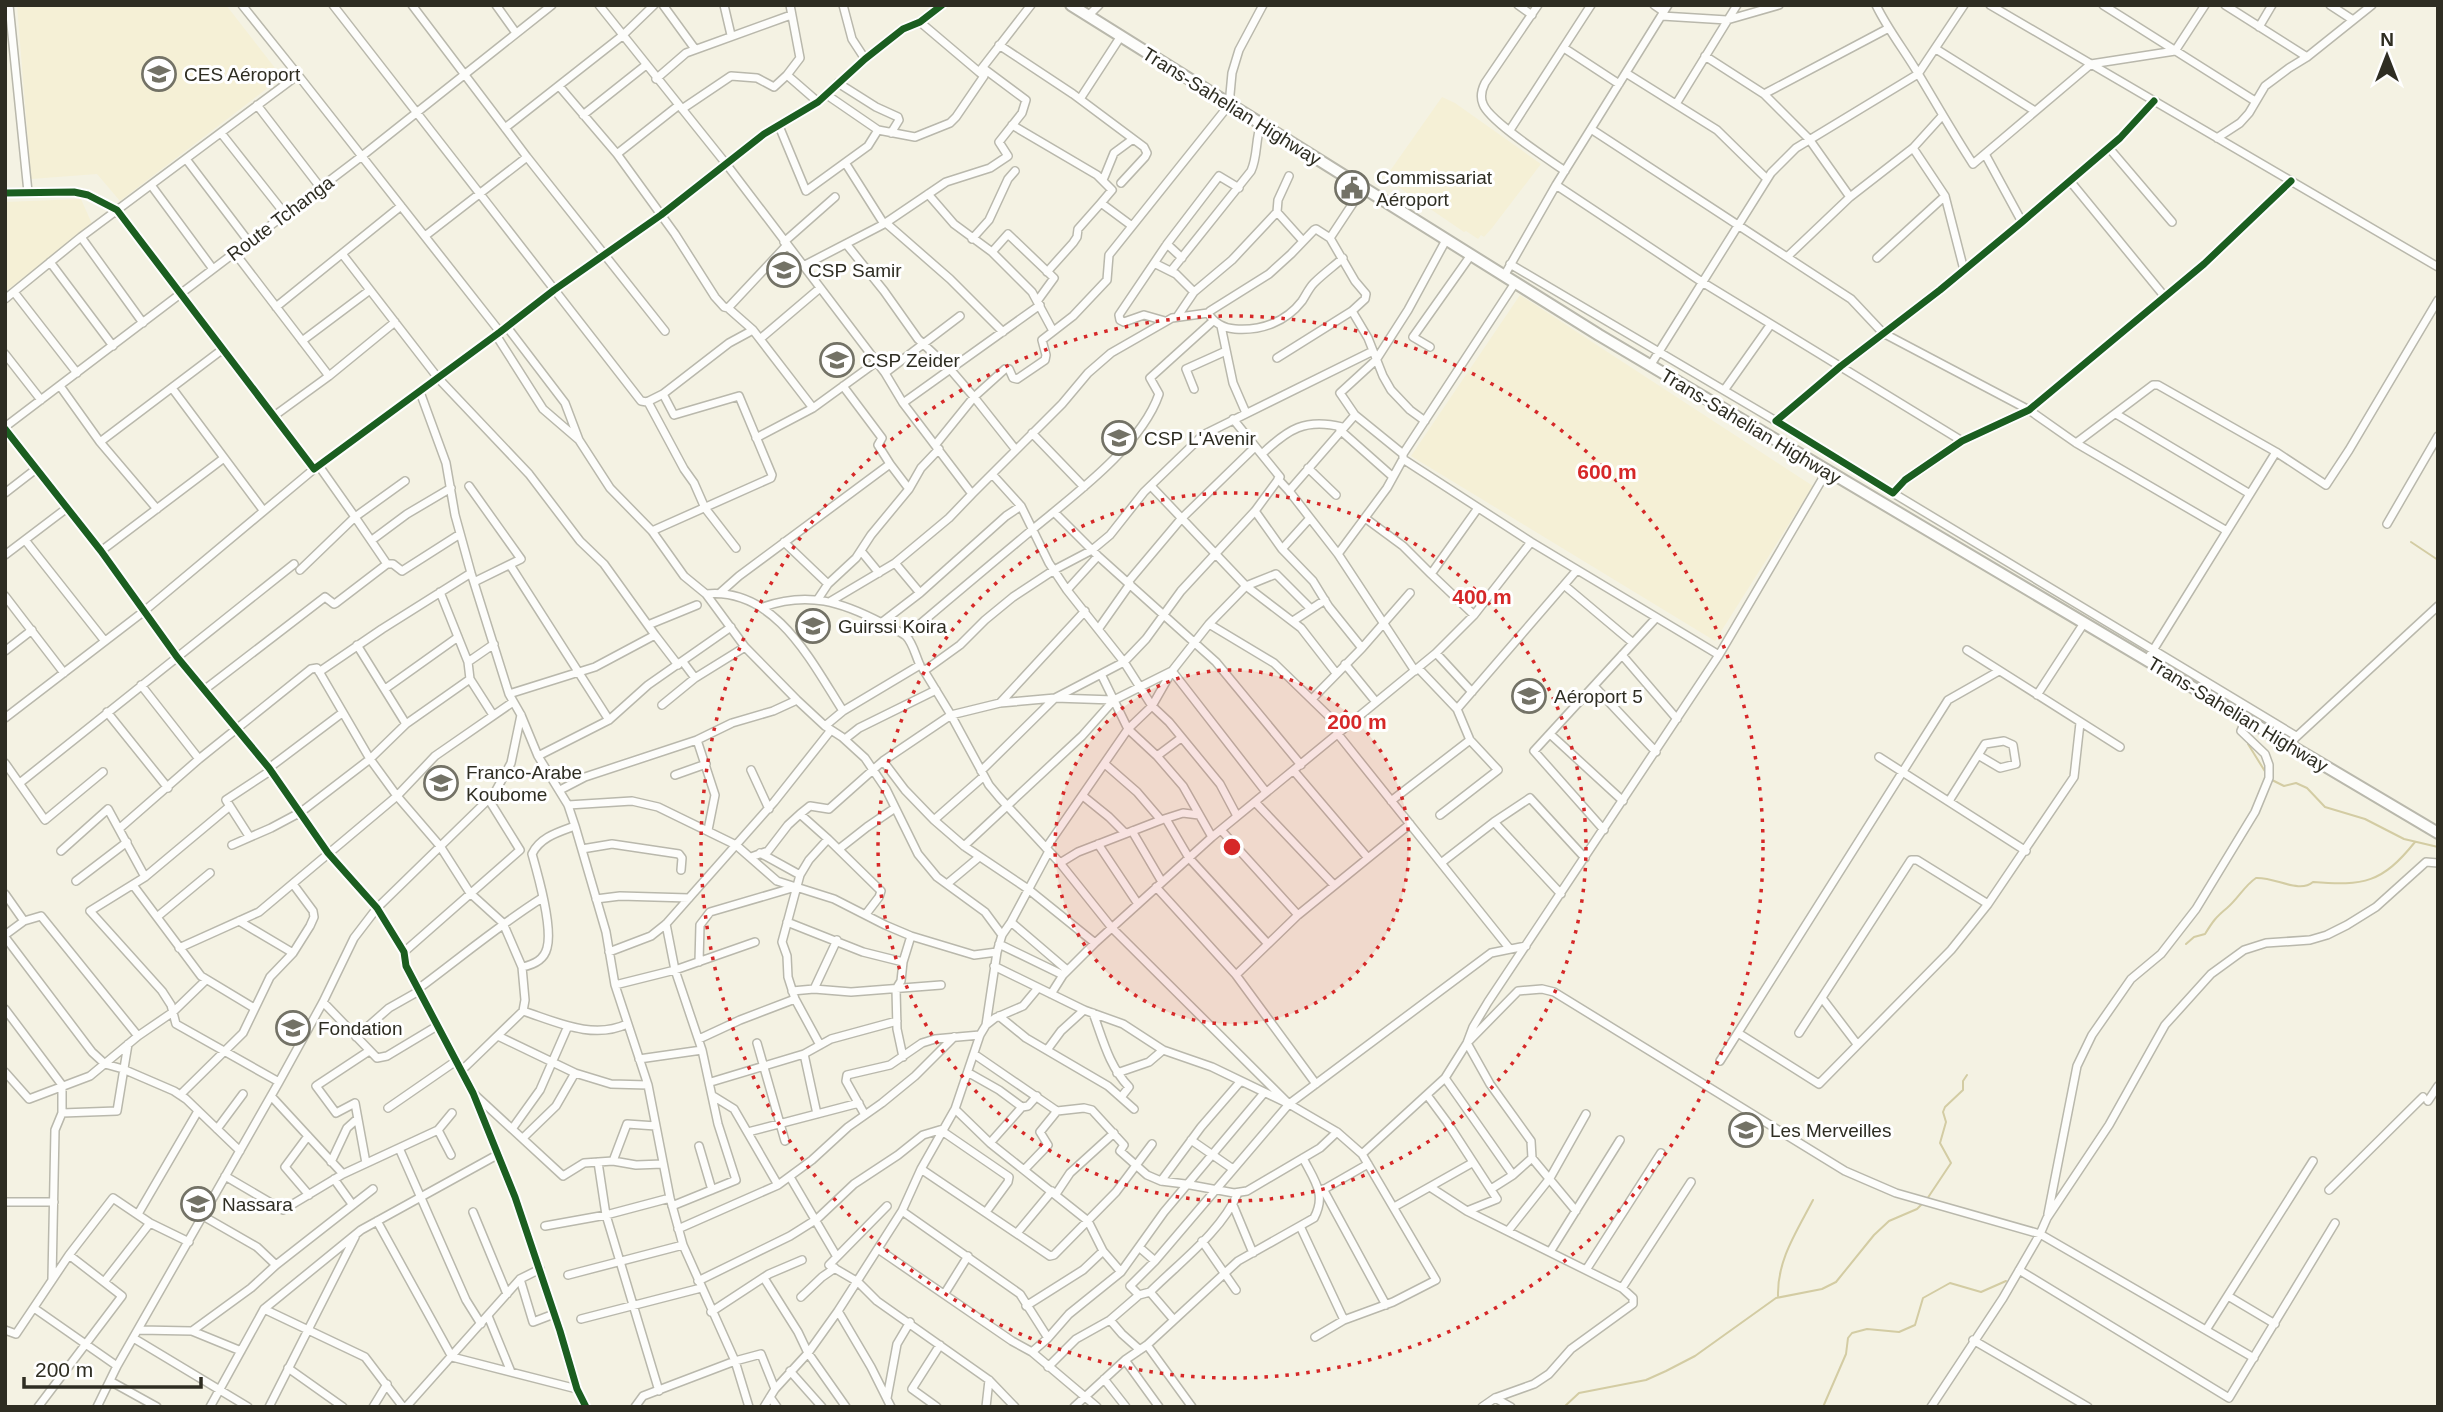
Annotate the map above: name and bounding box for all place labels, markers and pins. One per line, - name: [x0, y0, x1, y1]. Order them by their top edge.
- school or university icon: CES Aéroport: [140, 55, 178, 93]
- place label: CES Aéroport: [184, 64, 301, 85]
- place label: Commissariat Aéroport: [1376, 167, 1493, 210]
- public building icon: Commissariat Aéroport: [1333, 169, 1371, 207]
- school or university icon: CSP Samir: [765, 251, 803, 289]
- place label: CSP Samir: [808, 260, 902, 281]
- school or university icon: CSP Zeider: [818, 341, 856, 379]
- place label: CSP Zeider: [862, 350, 961, 371]
- school or university icon: CSP L'Avenir: [1100, 419, 1138, 457]
- place label: CSP L'Avenir: [1144, 428, 1256, 449]
- school or university icon: Guirssi Koira: [794, 607, 832, 645]
- place label: Guirssi Koira: [838, 616, 947, 637]
- school or university icon: Aéroport 5: [1510, 677, 1548, 715]
- place label: Aéroport 5: [1554, 686, 1643, 707]
- place label: Franco-Arabe Koubome: [466, 762, 582, 805]
- school or university icon: Franco-Arabe Koubome: [422, 764, 460, 802]
- centre of rings: [1220, 835, 1244, 859]
- school or university icon: Fondation: [274, 1009, 312, 1047]
- place label: Fondation: [318, 1018, 403, 1039]
- school or university icon: Les Merveilles: [1727, 1111, 1765, 1149]
- place label: Les Merveilles: [1770, 1120, 1891, 1141]
- school or university icon: Nassara: [179, 1185, 217, 1223]
- place label: Nassara: [222, 1194, 293, 1215]

